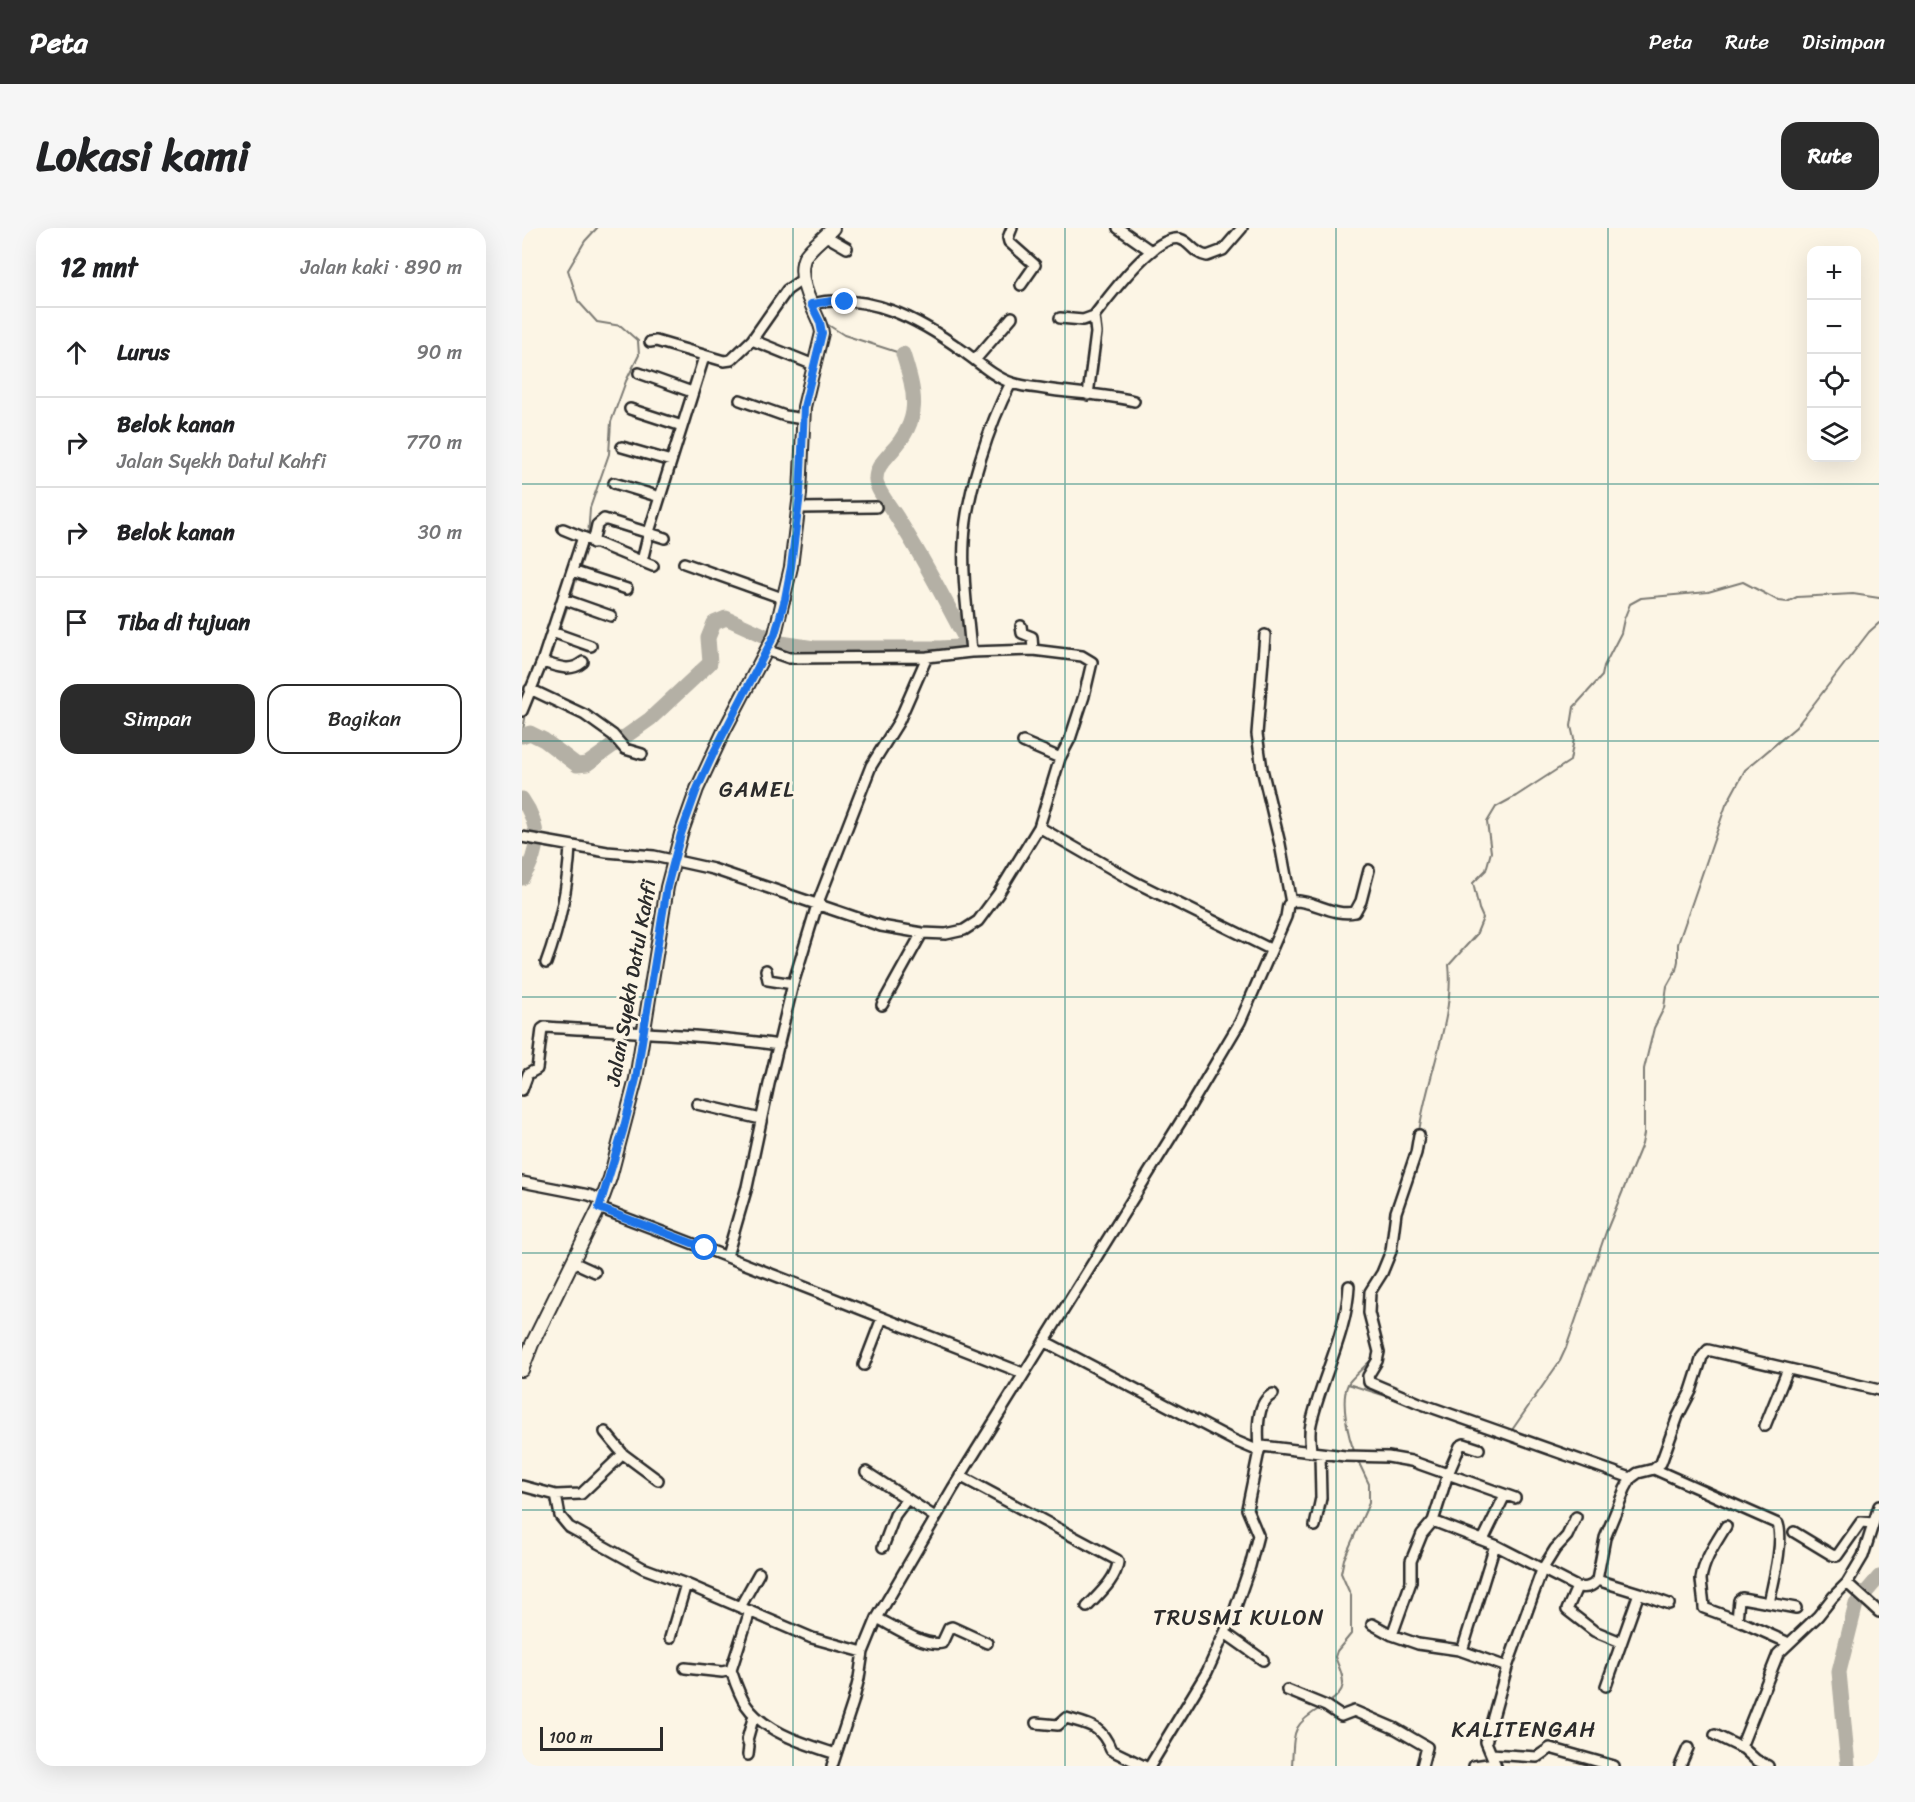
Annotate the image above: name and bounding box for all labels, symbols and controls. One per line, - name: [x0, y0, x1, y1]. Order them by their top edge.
- text: Peta: [30, 18, 88, 67]
- text: Peta: [1649, 23, 1692, 61]
- text: Rute: [1725, 23, 1769, 61]
- text: Disimpan: [1802, 23, 1885, 61]
- text: Lokasi kami: [36, 119, 249, 193]
- button: Rute: [1781, 122, 1879, 190]
- text: 12 mnt: [60, 244, 137, 290]
- map controls: [1807, 246, 1861, 462]
- button: +: [1807, 246, 1861, 300]
- text: Jalan kaki · 890 m: [301, 250, 462, 285]
- route end: [831, 288, 857, 314]
- button: −: [1807, 300, 1861, 354]
- text: Lurus: [117, 333, 170, 372]
- text: 90 m: [417, 335, 462, 370]
- icon: ahead: [60, 336, 93, 369]
- button: locate: [1807, 354, 1861, 408]
- text: Belok kanan: [117, 405, 235, 444]
- button: layers: [1807, 408, 1861, 462]
- text: 770 m: [406, 425, 462, 460]
- icon: right: [60, 426, 93, 459]
- text: Jalan Syekh Datul Kahfi: [117, 444, 326, 479]
- text: Belok kanan: [117, 513, 235, 552]
- text: 30 m: [418, 515, 462, 550]
- icon: right: [60, 516, 93, 549]
- text: Tiba di tujuan: [117, 603, 250, 642]
- icon: arrive: [60, 606, 93, 639]
- button: Simpan: [60, 684, 255, 754]
- button: Bagikan: [267, 684, 462, 754]
- district label: GAMEL: [719, 770, 795, 809]
- street label: Jalan Syekh Datul Kahfi: [595, 876, 667, 1090]
- route start: [691, 1234, 717, 1260]
- district label: TRUSMI KULON: [1153, 1598, 1325, 1637]
- district label: KALITENGAH: [1451, 1710, 1597, 1749]
- text: 100 m: [549, 1723, 593, 1752]
- scale bar: [540, 1724, 663, 1752]

